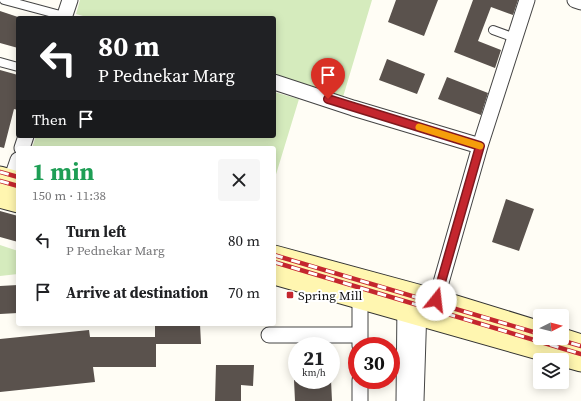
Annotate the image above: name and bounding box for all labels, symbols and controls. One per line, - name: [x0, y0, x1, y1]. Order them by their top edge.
- text: 80 m: [98, 27, 160, 65]
- icon: left: [32, 32, 84, 84]
- pin: [311, 58, 345, 99]
- text: P Pednekar Marg: [98, 63, 235, 88]
- icon: arrive: [317, 64, 339, 86]
- icon: arrive: [75, 108, 97, 130]
- text: Then: [32, 109, 67, 130]
- text: 1 min: [32, 155, 94, 188]
- button: close: [218, 159, 260, 201]
- text: 150 m · 11:38: [32, 187, 106, 204]
- text: Turn left: [66, 221, 126, 242]
- icon: left: [32, 229, 54, 251]
- text: 80 m: [228, 230, 260, 251]
- text: P Pednekar Marg: [66, 242, 165, 259]
- position arrow: [415, 279, 457, 321]
- icon: arrive: [32, 281, 54, 303]
- text: Arrive at destination: [66, 282, 208, 303]
- text: 70 m: [228, 282, 260, 303]
- place label: Spring Mill: [298, 287, 363, 304]
- marker: Spring Mill: [285, 290, 295, 300]
- north arrow: [533, 309, 569, 345]
- map controls: [533, 309, 569, 389]
- speed limit sign: 30: [348, 337, 400, 389]
- text: 21: [303, 344, 325, 372]
- button: layers: [533, 353, 569, 389]
- text: km/h: [302, 366, 326, 379]

